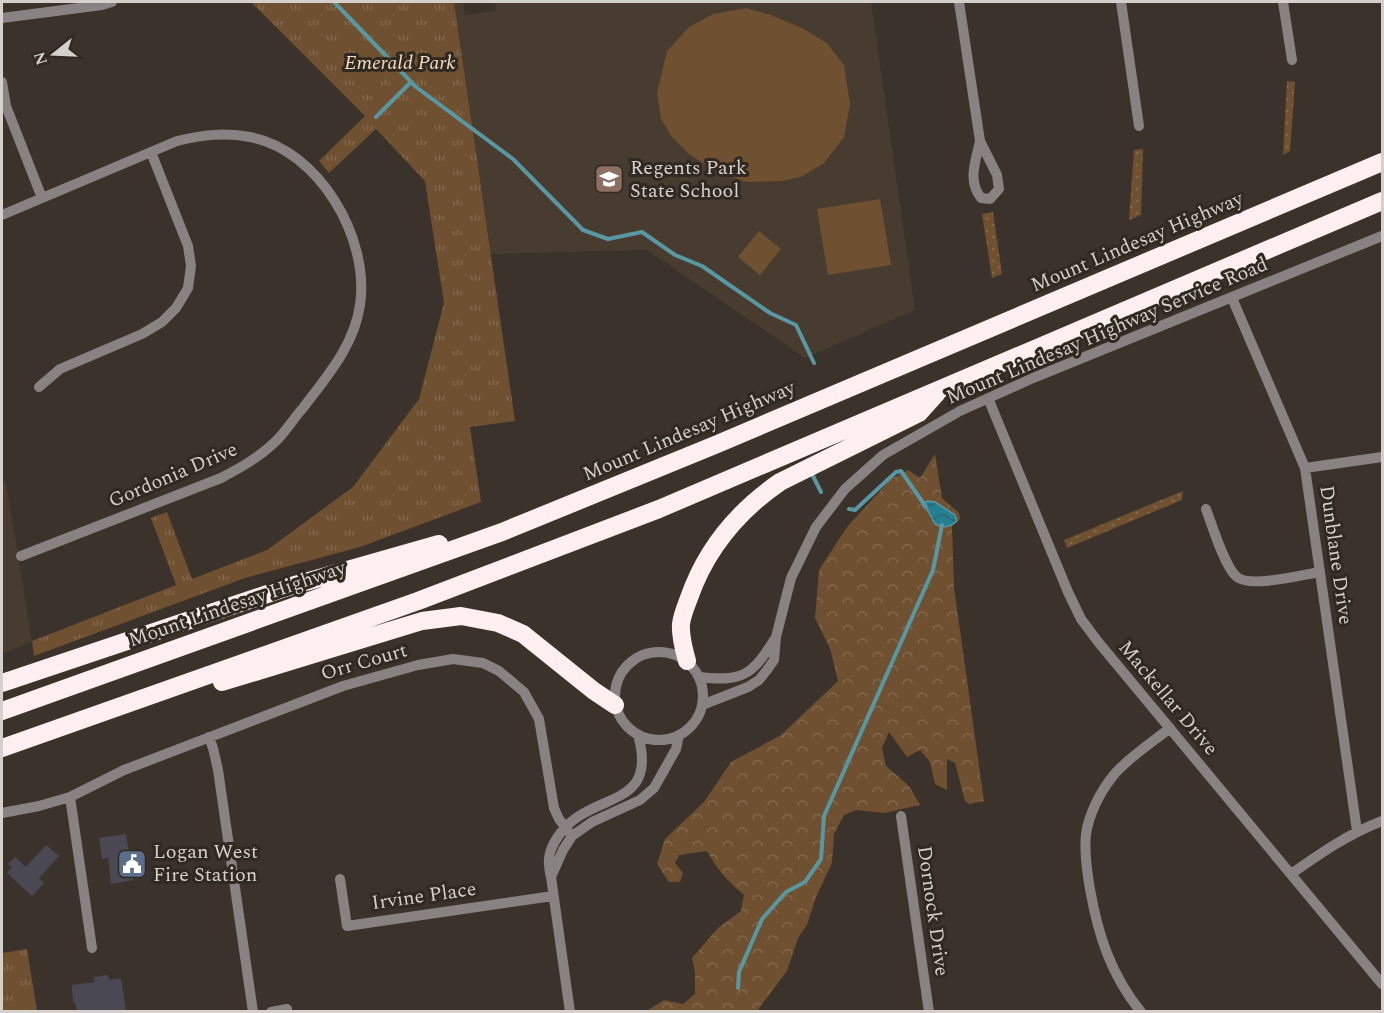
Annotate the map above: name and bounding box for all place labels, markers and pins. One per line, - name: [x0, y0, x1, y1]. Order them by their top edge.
- place label: Regents Park State School: [630, 153, 747, 206]
- school or university icon: Regents Park State School: [593, 163, 625, 195]
- place label: Logan West Fire Station: [153, 837, 258, 890]
- public building icon: Logan West Fire Station: [116, 848, 148, 880]

